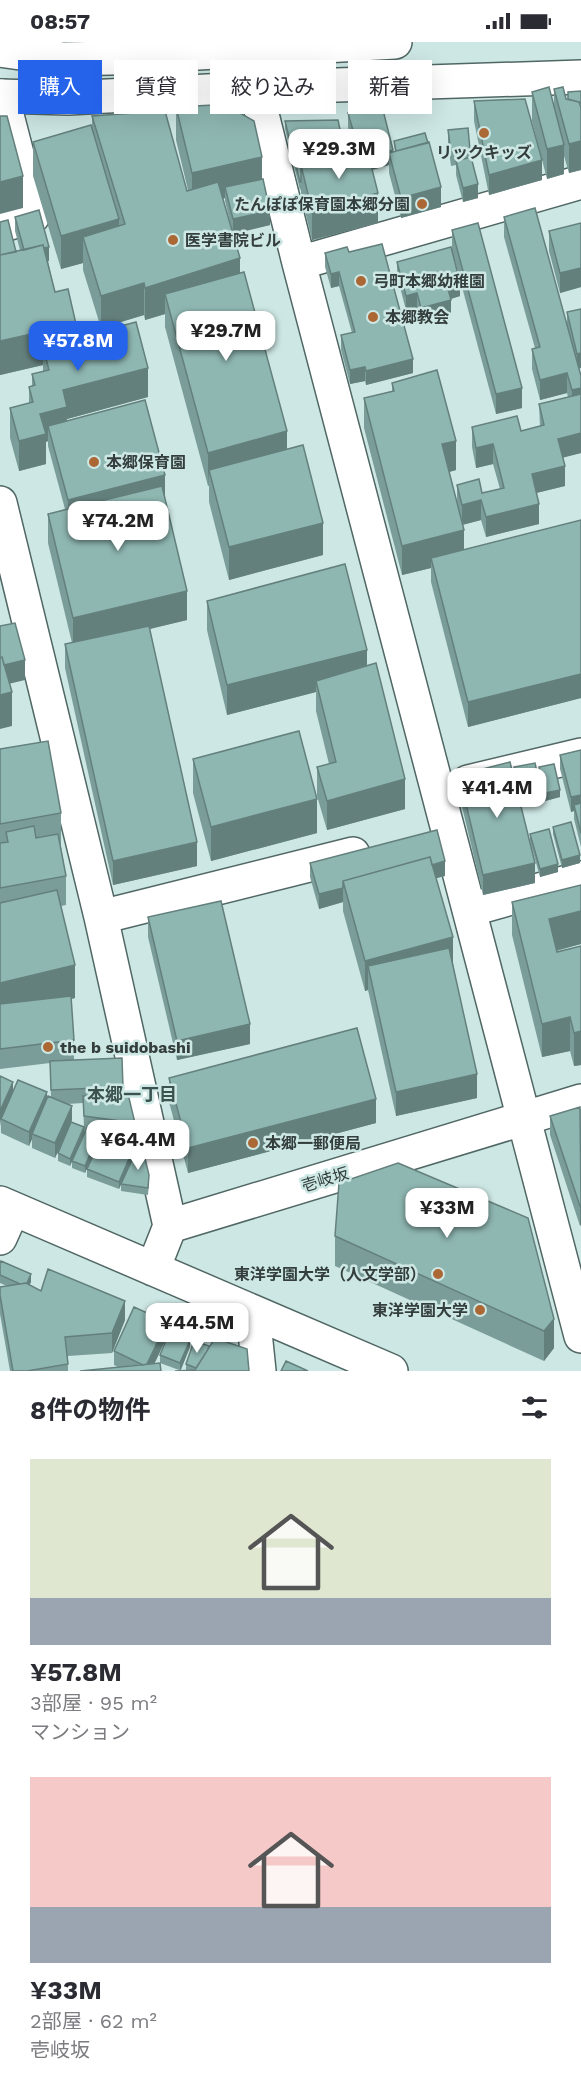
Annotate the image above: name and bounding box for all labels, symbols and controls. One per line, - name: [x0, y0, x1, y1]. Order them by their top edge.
- text: 08:57: [30, 9, 90, 34]
- chip: 購入: [18, 60, 102, 114]
- chip: 賃貸: [114, 60, 198, 114]
- chip: 絞り込み: [210, 60, 336, 114]
- chip: 新着: [348, 60, 432, 114]
- marker: リックキッズ: [477, 126, 491, 140]
- pin: ¥29.3M: [290, 129, 388, 180]
- text: ¥29.3M: [302, 136, 376, 160]
- place label: リックキッズ: [436, 143, 532, 162]
- place label: たんぽぽ保育園本郷分園: [234, 195, 410, 214]
- marker: たんぽぽ保育園本郷分園: [415, 197, 429, 211]
- place label: 医学書院ビル: [185, 231, 281, 250]
- marker: 医学書院ビル: [166, 233, 180, 247]
- place label: 弓町本郷幼稚園: [373, 272, 485, 291]
- marker: 弓町本郷幼稚園: [354, 274, 368, 288]
- place label: 本郷教会: [385, 308, 449, 327]
- marker: 本郷教会: [366, 310, 380, 324]
- pin: ¥29.7M: [177, 311, 275, 362]
- text: ¥29.7M: [190, 318, 262, 342]
- pin: ¥57.8M: [29, 321, 127, 372]
- text: ¥57.8M: [43, 328, 113, 352]
- place label: 本郷保育園: [106, 453, 186, 472]
- marker: 本郷保育園: [87, 455, 101, 469]
- pin: ¥74.2M: [69, 501, 167, 552]
- text: ¥74.2M: [82, 508, 154, 532]
- pin: ¥41.4M: [448, 768, 546, 819]
- text: ¥41.4M: [461, 775, 533, 799]
- place label: the b suidobashi: [60, 1038, 191, 1057]
- marker: the b suidobashi: [41, 1040, 55, 1054]
- district label: 本郷一丁目: [87, 1084, 177, 1105]
- pin: ¥64.4M: [89, 1120, 187, 1171]
- text: ¥64.4M: [100, 1127, 176, 1151]
- place label: 本郷一郵便局: [265, 1134, 361, 1153]
- marker: 本郷一郵便局: [246, 1136, 260, 1150]
- street label: 壱岐坂: [299, 1163, 351, 1196]
- pin: ¥33M: [411, 1188, 483, 1239]
- text: ¥33M: [419, 1195, 475, 1219]
- place label: 東洋学園大学（人文学部）: [234, 1265, 426, 1284]
- marker: 東洋学園大学（人文学部）: [431, 1267, 445, 1281]
- place label: 東洋学園大学: [372, 1301, 468, 1320]
- pin: ¥44.5M: [148, 1303, 246, 1354]
- marker: 東洋学園大学: [473, 1303, 487, 1317]
- text: ¥44.5M: [160, 1310, 234, 1334]
- icon: filters: [518, 1391, 551, 1424]
- text: 8件の物件: [30, 1395, 150, 1425]
- icon: home: [237, 1498, 345, 1606]
- text: ¥57.8M: [30, 1657, 122, 1687]
- text: 3部屋 · 95 m²: [30, 1691, 157, 1715]
- text: マンション: [30, 1720, 130, 1744]
- icon: home: [237, 1816, 345, 1924]
- text: ¥33M: [30, 1975, 102, 2005]
- text: 2部屋 · 62 m²: [30, 2009, 157, 2033]
- text: 壱岐坂: [30, 2038, 90, 2062]

